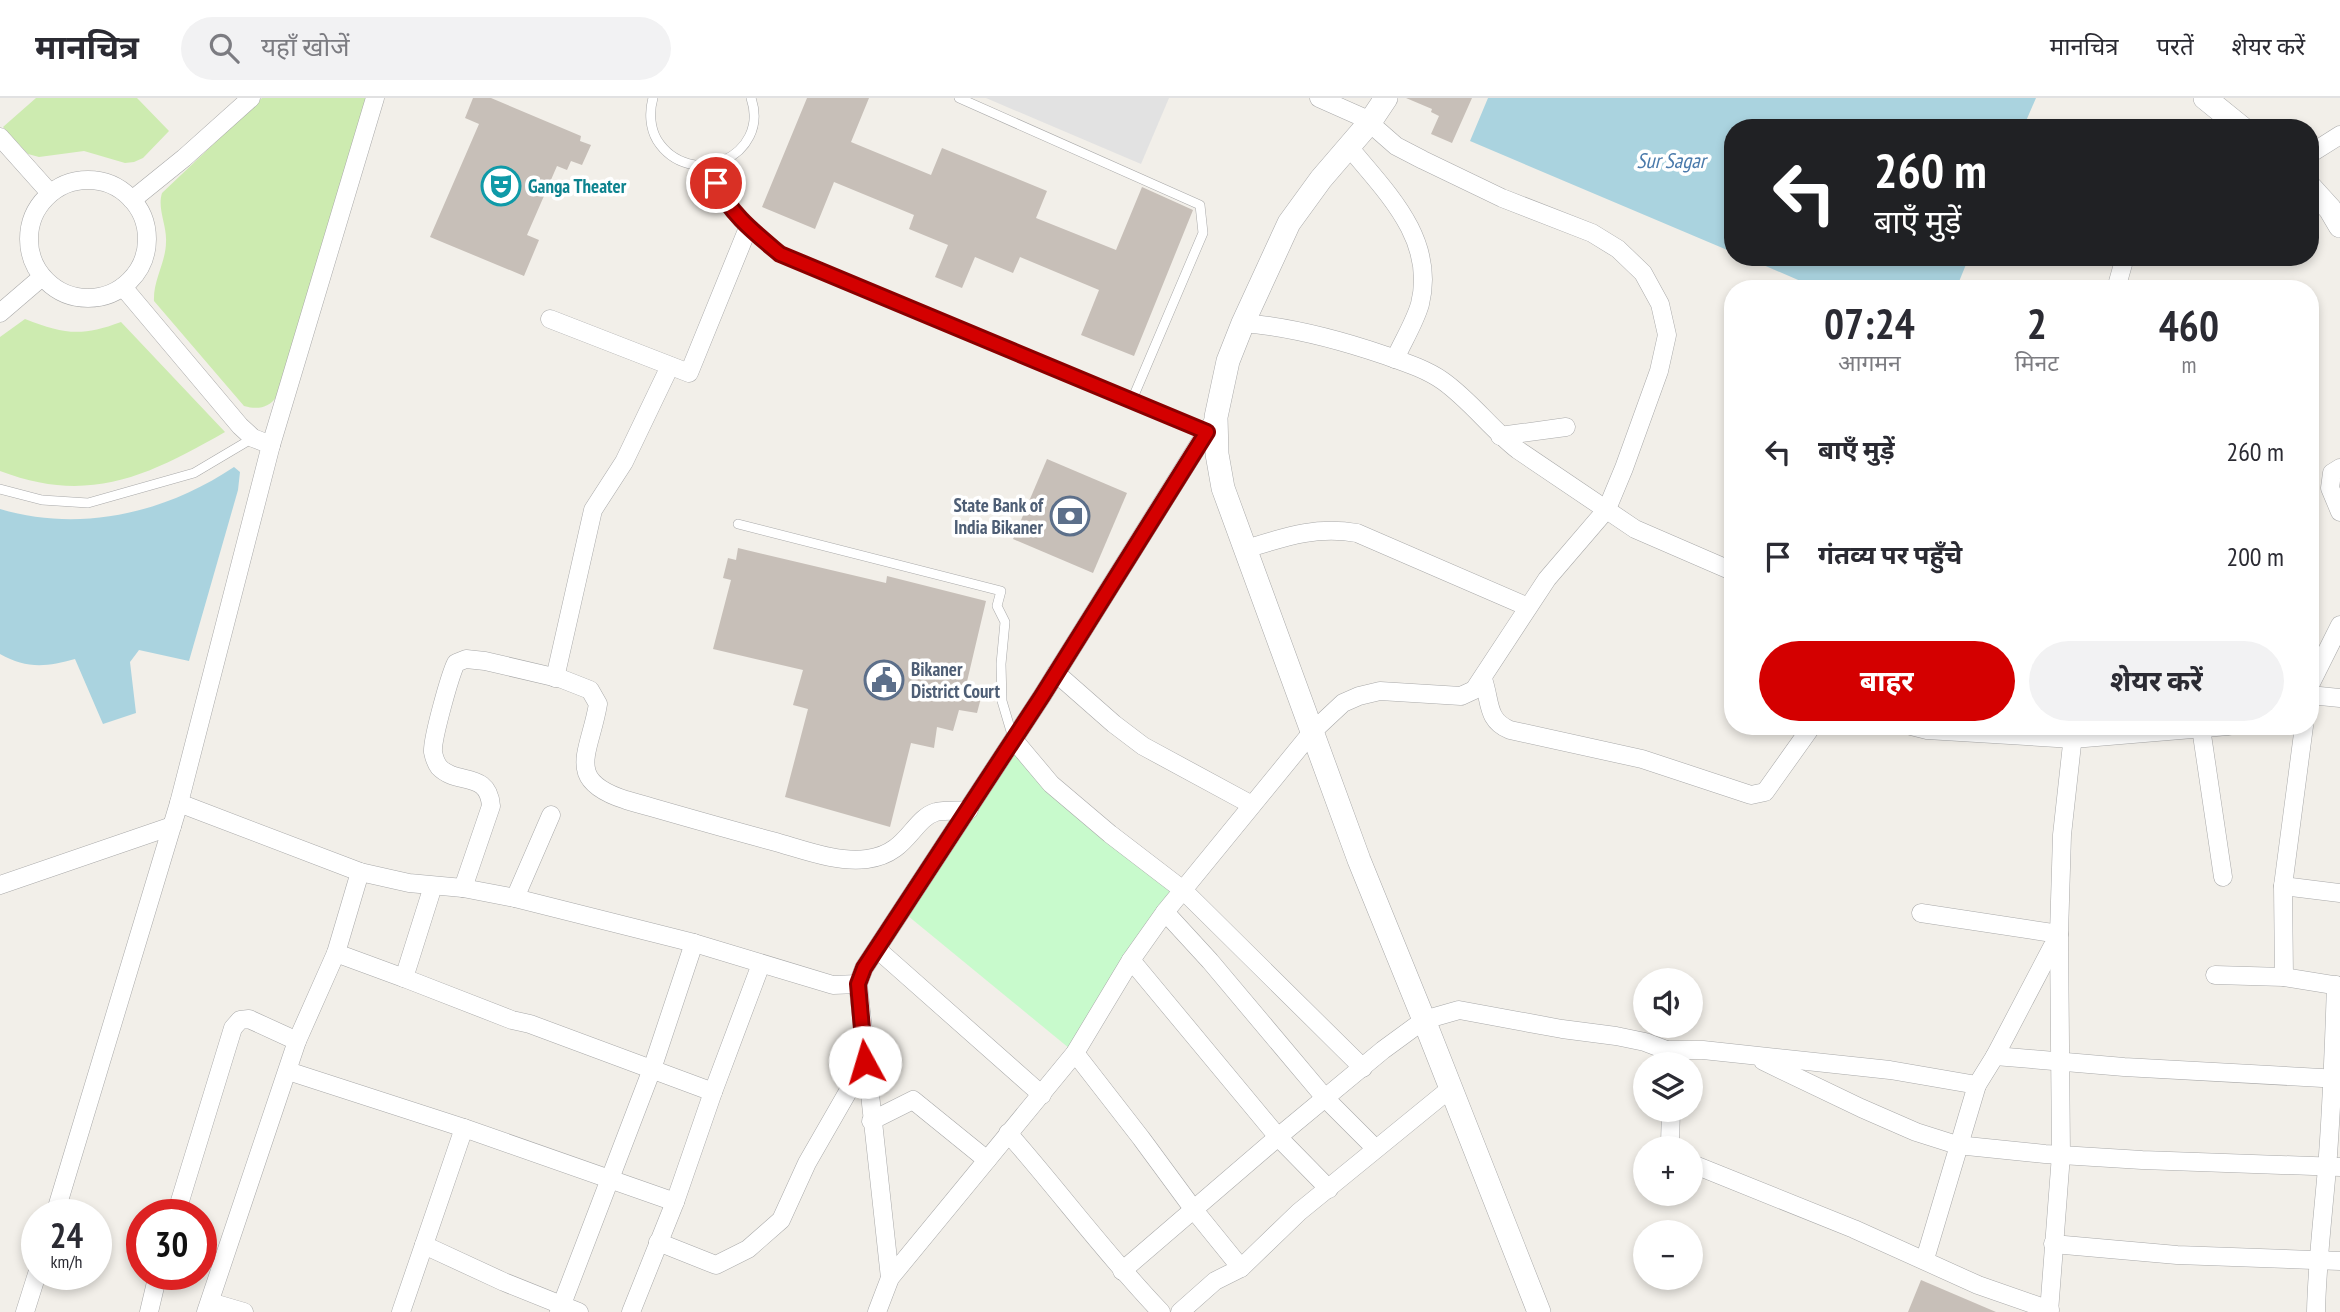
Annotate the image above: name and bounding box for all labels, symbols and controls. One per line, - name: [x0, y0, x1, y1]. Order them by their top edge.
- search box: [181, 17, 671, 80]
- text: मानचित्र: [35, 25, 139, 68]
- icon: search: [205, 29, 243, 67]
- text: यहाँ खोजें: [261, 30, 349, 63]
- text: मानचित्र: [2050, 31, 2118, 62]
- text: परतें: [2156, 31, 2194, 62]
- text: शेयर करें: [2232, 31, 2305, 62]
- text: 260 m: [1874, 138, 1987, 202]
- water label: Sur Sagar: [1637, 147, 1709, 174]
- icon: left: [1759, 147, 1850, 238]
- pin: [686, 153, 746, 213]
- icon: arrive: [697, 164, 735, 202]
- theatre icon: Ganga Theater: [480, 165, 522, 207]
- place label: Ganga Theater: [528, 174, 627, 198]
- text: बाएँ मुड़ें: [1874, 200, 1961, 242]
- text: 07:24: [1824, 296, 1915, 351]
- text: 2: [2027, 296, 2047, 351]
- text: 460: [2159, 298, 2219, 353]
- text: आगमन: [1838, 348, 1901, 377]
- text: मिनट: [2015, 348, 2059, 377]
- text: m: [2181, 350, 2196, 379]
- icon: left: [1759, 433, 1797, 471]
- text: बाएँ मुड़ें: [1818, 433, 1895, 466]
- text: 260 m: [2226, 435, 2284, 468]
- place label: State Bank of India Bikaner: [953, 493, 1044, 539]
- bank icon: State Bank of India Bikaner: [1049, 495, 1091, 537]
- icon: arrive: [1759, 538, 1797, 576]
- text: गंतव्य पर पहुँचे: [1818, 538, 1962, 571]
- text: 200 m: [2226, 540, 2284, 573]
- button: बाहर: [1759, 641, 2015, 721]
- button: शेयर करें: [2029, 641, 2284, 721]
- place label: Bikaner District Court: [911, 657, 1000, 703]
- public building icon: Bikaner District Court: [863, 659, 905, 701]
- map controls: [1633, 968, 1703, 1290]
- button: sound: [1633, 968, 1703, 1038]
- position arrow: [828, 1025, 902, 1099]
- button: layers: [1633, 1052, 1703, 1122]
- button: +: [1633, 1136, 1703, 1206]
- speed limit sign: 30: [126, 1199, 217, 1290]
- text: 24: [50, 1212, 83, 1258]
- button: −: [1633, 1220, 1703, 1290]
- text: km/h: [51, 1250, 82, 1273]

